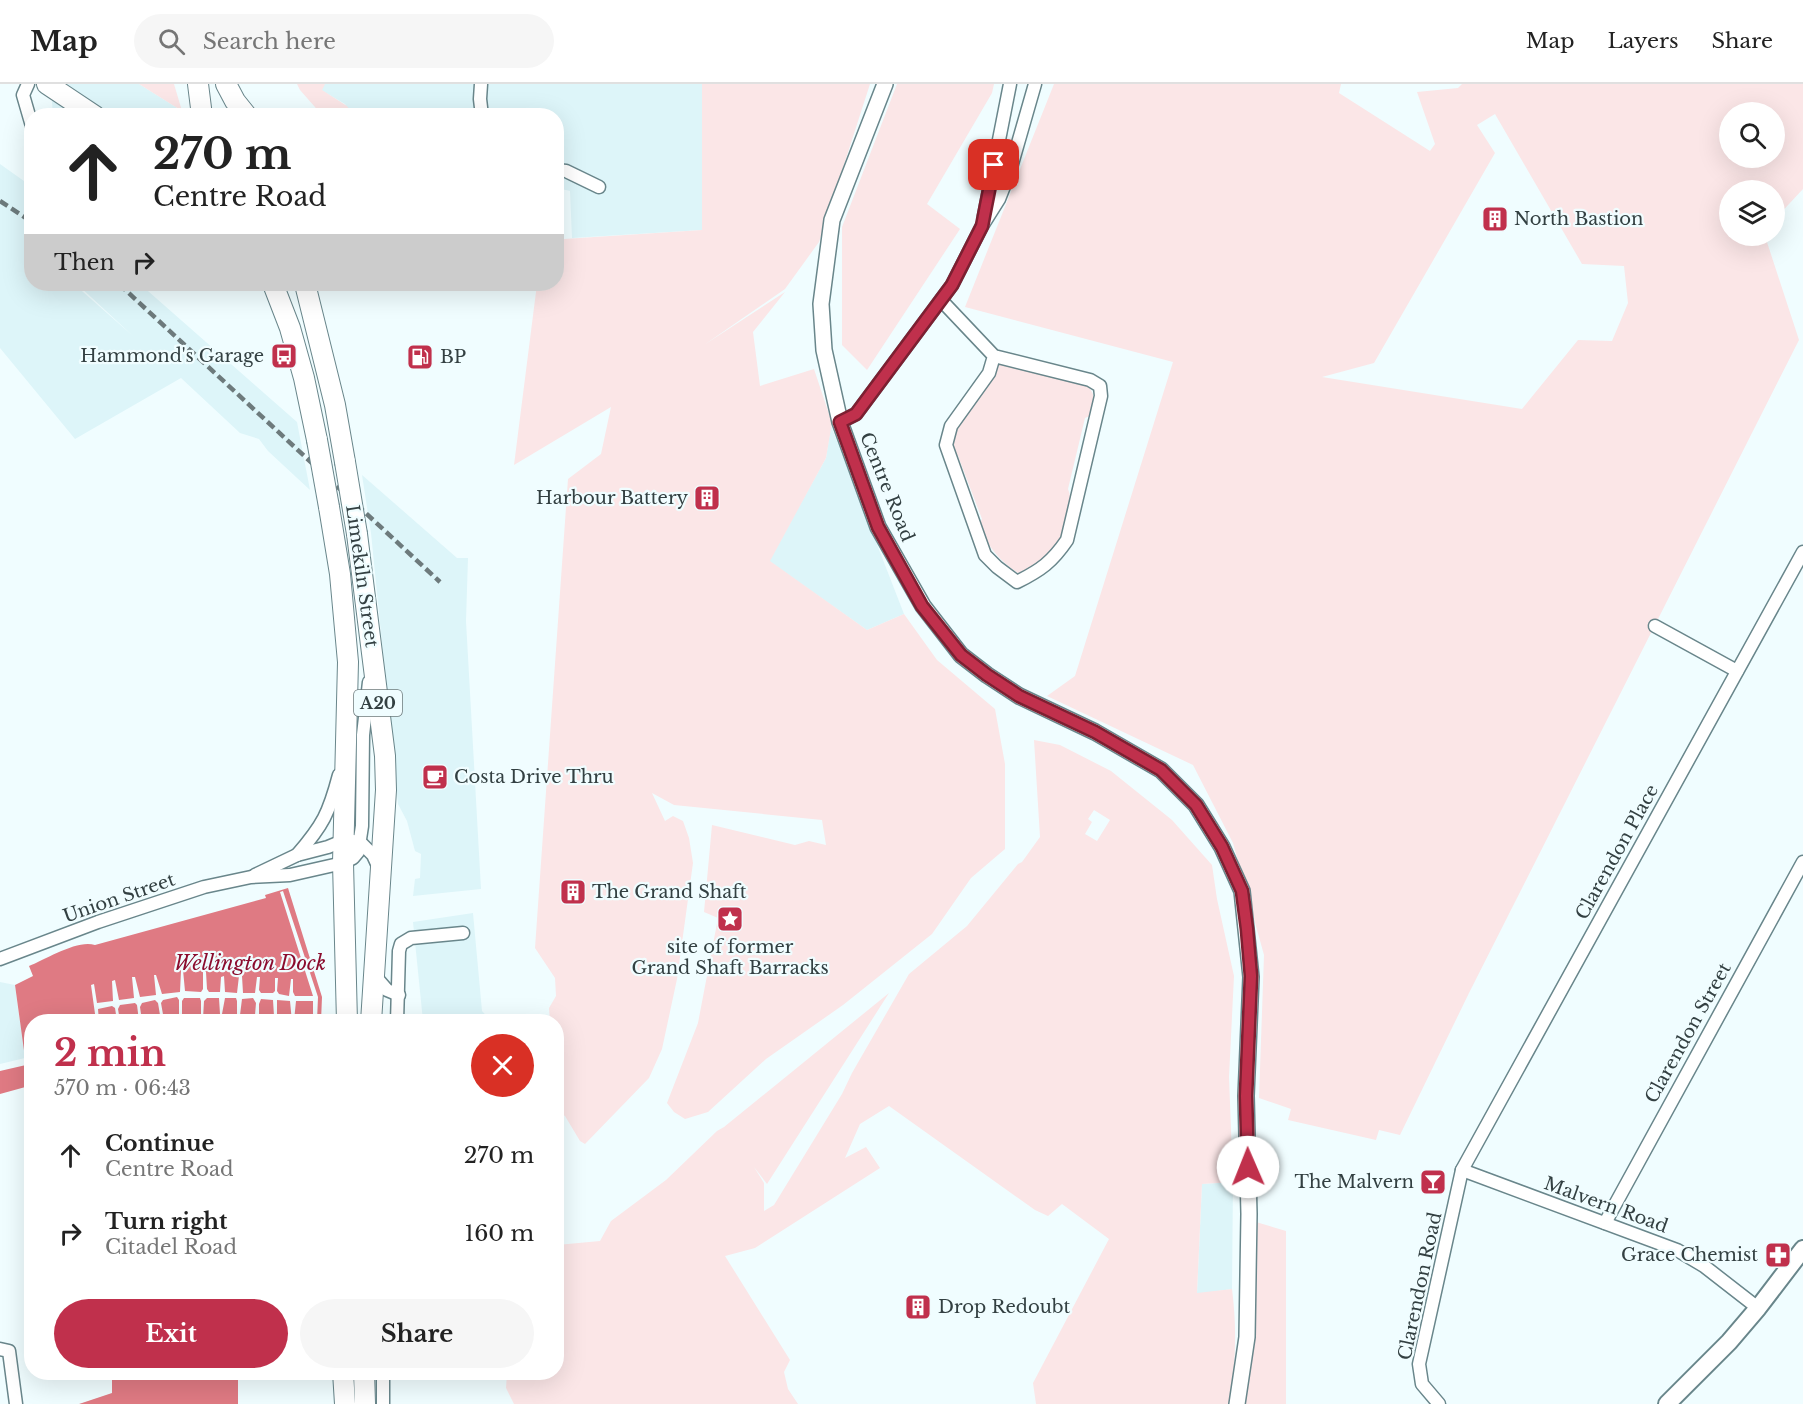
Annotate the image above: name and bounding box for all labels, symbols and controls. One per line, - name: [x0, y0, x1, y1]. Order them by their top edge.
- search box: [134, 14, 554, 68]
- text: Map: [30, 24, 98, 59]
- icon: search: [155, 25, 188, 58]
- text: Search here: [203, 28, 336, 55]
- text: Map: [1526, 28, 1575, 54]
- text: Layers: [1608, 28, 1679, 54]
- text: Share: [1712, 28, 1773, 54]
- map controls: [1719, 102, 1785, 246]
- button: search: [1719, 102, 1785, 168]
- text: 270 m: [153, 128, 291, 180]
- icon: ahead: [54, 132, 132, 210]
- pin: [968, 139, 1019, 190]
- icon: arrive: [977, 148, 1010, 181]
- text: Centre Road: [153, 180, 327, 213]
- button: layers: [1719, 180, 1785, 246]
- building icon: North Bastion: [1480, 204, 1510, 234]
- place label: North Bastion: [1514, 208, 1643, 230]
- icon: right: [127, 246, 160, 279]
- text: Then: [54, 249, 115, 276]
- bus stop icon: Hammond's Garage: [269, 341, 299, 371]
- fuel station icon: BP: [405, 342, 435, 372]
- place label: Hammond's Garage: [80, 345, 264, 367]
- place label: BP: [440, 346, 466, 368]
- street label: Centre Road: [855, 429, 919, 545]
- building icon: Harbour Battery: [692, 483, 722, 513]
- place label: Harbour Battery: [536, 487, 688, 509]
- street label: Limekiln Street: [341, 503, 383, 649]
- road number: A20: [354, 690, 402, 716]
- cafe icon: Costa Drive Thru: [420, 762, 450, 792]
- place label: Costa Drive Thru: [454, 766, 614, 788]
- street label: Clarendon Place: [1571, 781, 1663, 923]
- street label: Union Street: [60, 868, 178, 927]
- building icon: The Grand Shaft: [558, 877, 588, 907]
- place label: The Grand Shaft: [592, 881, 747, 903]
- place icon: site of former Grand Shaft Barracks: [715, 904, 745, 934]
- place label: site of former Grand Shaft Barracks: [631, 936, 829, 979]
- water label: Wellington Dock: [174, 951, 326, 975]
- street label: Clarendon Street: [1640, 959, 1736, 1107]
- text: 2 min: [54, 1031, 166, 1076]
- button: close: [471, 1034, 534, 1097]
- text: 570 m · 06:43: [54, 1076, 191, 1100]
- text: Continue: [105, 1130, 214, 1157]
- position arrow: [1216, 1135, 1280, 1199]
- icon: ahead: [54, 1139, 87, 1172]
- text: 270 m: [464, 1142, 534, 1169]
- text: Centre Road: [105, 1157, 234, 1181]
- bar icon: The Malvern: [1418, 1167, 1448, 1197]
- place label: The Malvern: [1294, 1171, 1414, 1193]
- street label: Malvern Road: [1541, 1172, 1671, 1238]
- text: Turn right: [105, 1208, 227, 1235]
- street label: Clarendon Road: [1394, 1210, 1446, 1362]
- icon: right: [54, 1217, 87, 1250]
- text: 160 m: [464, 1220, 534, 1247]
- text: Citadel Road: [105, 1235, 237, 1259]
- pharmacy icon: Grace Chemist: [1763, 1240, 1793, 1270]
- place label: Grace Chemist: [1621, 1244, 1758, 1266]
- building icon: Drop Redoubt: [903, 1292, 933, 1322]
- place label: Drop Redoubt: [938, 1296, 1071, 1318]
- button: Exit: [54, 1299, 288, 1368]
- button: Share: [300, 1299, 534, 1368]

